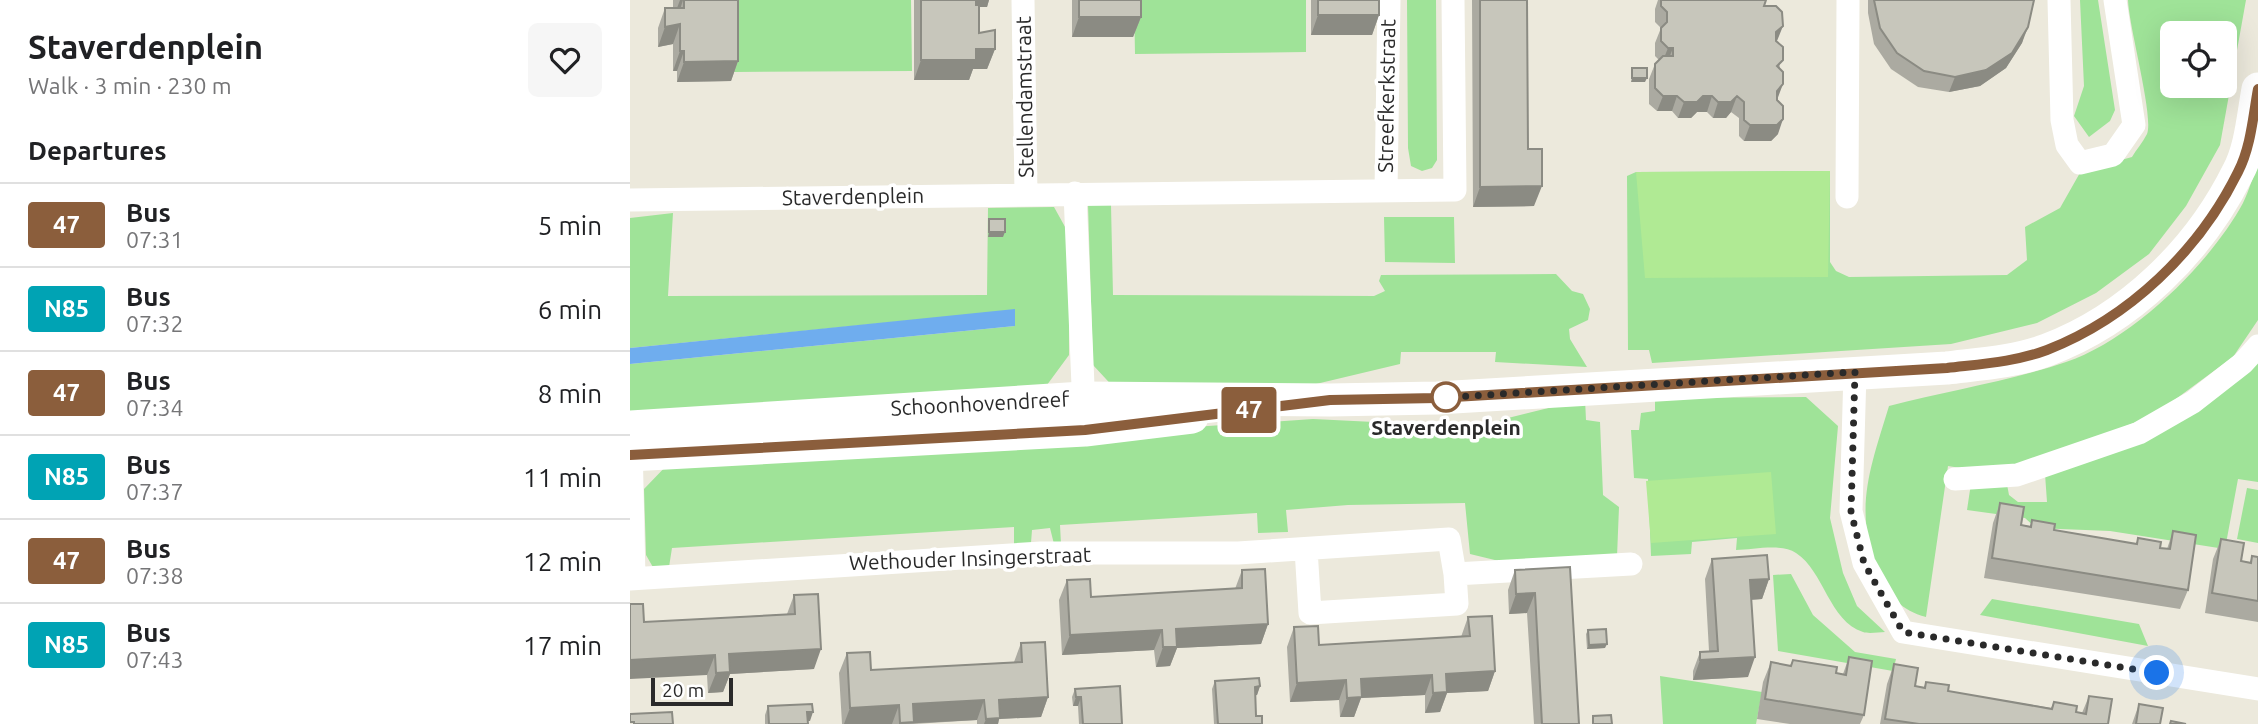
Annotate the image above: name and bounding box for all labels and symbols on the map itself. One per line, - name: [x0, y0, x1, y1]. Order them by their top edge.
- street label: Stellendamstraat: [1011, 16, 1037, 178]
- street label: Streefkerkstraat: [1373, 19, 1399, 173]
- street label: Staverdenplein: [782, 183, 924, 209]
- marker: Staverdenplein: [1431, 382, 1461, 412]
- street label: Schoonhovendreef: [890, 386, 1071, 420]
- line badge: 47: [1218, 387, 1280, 433]
- place label: Staverdenplein: [1371, 415, 1521, 439]
- street label: Wethouder Insingerstraat: [849, 542, 1091, 574]
- your location: [2139, 655, 2174, 690]
- scale bar: [651, 675, 733, 707]

